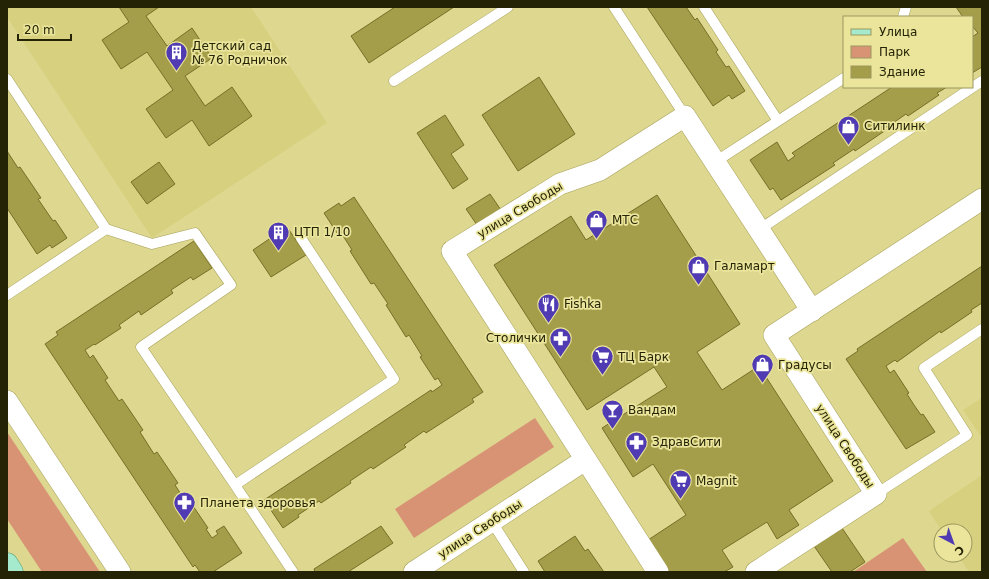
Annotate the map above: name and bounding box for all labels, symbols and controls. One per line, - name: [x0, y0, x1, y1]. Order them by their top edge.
- scale bar: [18, 16, 71, 42]
- legend: [843, 16, 973, 88]
- text: 20 m: [24, 23, 55, 37]
- text: Улица: [879, 25, 917, 39]
- place label: Детский сад № 76 Родничок: [192, 39, 288, 67]
- building icon: Детский сад № 76 Родничок: [163, 40, 189, 73]
- text: Парк: [879, 45, 910, 59]
- text: Здание: [879, 65, 925, 79]
- shop icon: Ситилинк: [836, 113, 862, 146]
- place label: Ситилинк: [864, 119, 926, 133]
- street label: улица Свободы: [475, 179, 565, 241]
- shop icon: МТС: [583, 207, 609, 240]
- place label: МТС: [612, 213, 638, 227]
- building icon: ЦТП 1/10: [266, 219, 292, 252]
- place label: ЦТП 1/10: [294, 225, 350, 239]
- shop icon: Галамарт: [685, 253, 711, 286]
- place label: Галамарт: [714, 259, 775, 273]
- restaurant icon: Fishka: [536, 291, 562, 324]
- place label: Fishka: [564, 297, 601, 311]
- pharmacy icon: Столички: [548, 325, 574, 358]
- place label: Столички: [486, 331, 546, 345]
- supermarket icon: ТЦ Барк: [590, 344, 616, 377]
- place label: ТЦ Барк: [617, 350, 669, 364]
- shop icon: Градусы: [749, 352, 775, 385]
- place label: Градусы: [778, 358, 832, 372]
- bar icon: Вандам: [600, 397, 626, 430]
- street label: улица Свободы: [813, 401, 877, 491]
- place label: Вандам: [628, 403, 676, 417]
- pharmacy icon: ЗдравСити: [623, 429, 649, 462]
- place label: ЗдравСити: [652, 435, 721, 449]
- supermarket icon: Magnit: [668, 468, 694, 501]
- place label: Magnit: [696, 474, 737, 488]
- pharmacy icon: Планета здоровья: [172, 490, 198, 523]
- place label: Планета здоровья: [200, 496, 316, 510]
- street label: улица Свободы: [435, 497, 525, 561]
- north arrow: [933, 523, 973, 563]
- text: С: [952, 543, 967, 558]

